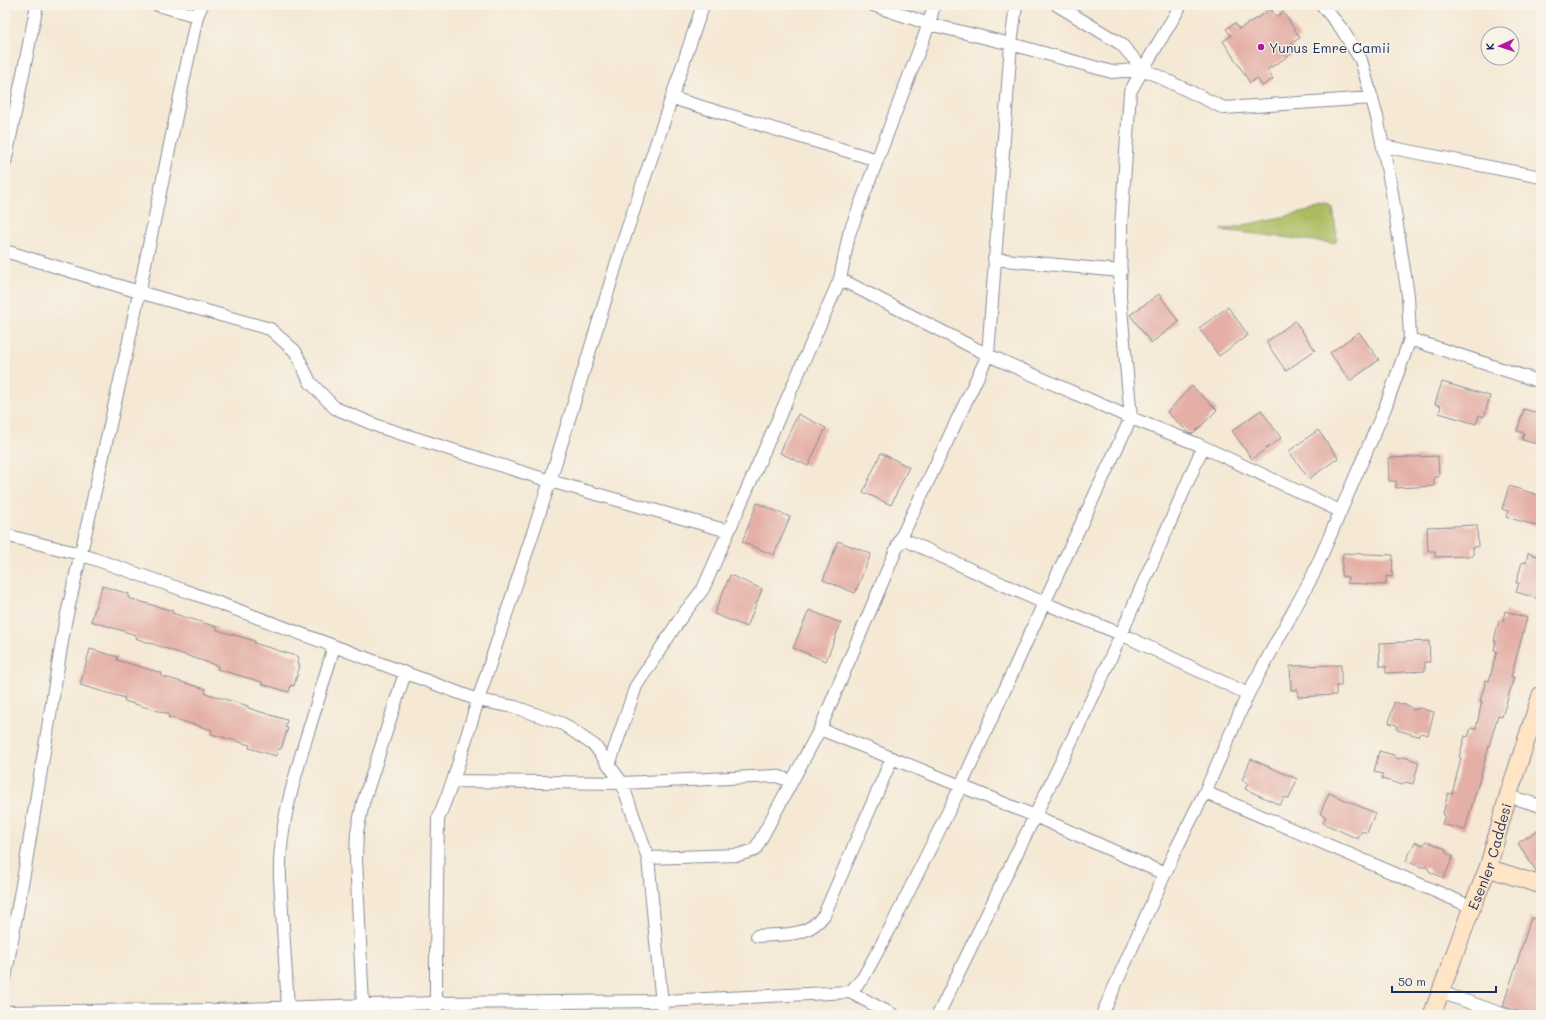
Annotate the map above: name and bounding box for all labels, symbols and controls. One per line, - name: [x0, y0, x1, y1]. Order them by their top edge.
- north arrow: [1480, 26, 1520, 66]
- place label: Yunus Emre Camii: [1269, 38, 1390, 57]
- marker: Yunus Emre Camii: [1256, 42, 1266, 52]
- text: K: [1482, 43, 1497, 51]
- street label: Esenler Caddesi: [1463, 801, 1515, 912]
- scale bar: [1392, 968, 1496, 994]
- text: 50 m: [1398, 973, 1426, 989]

